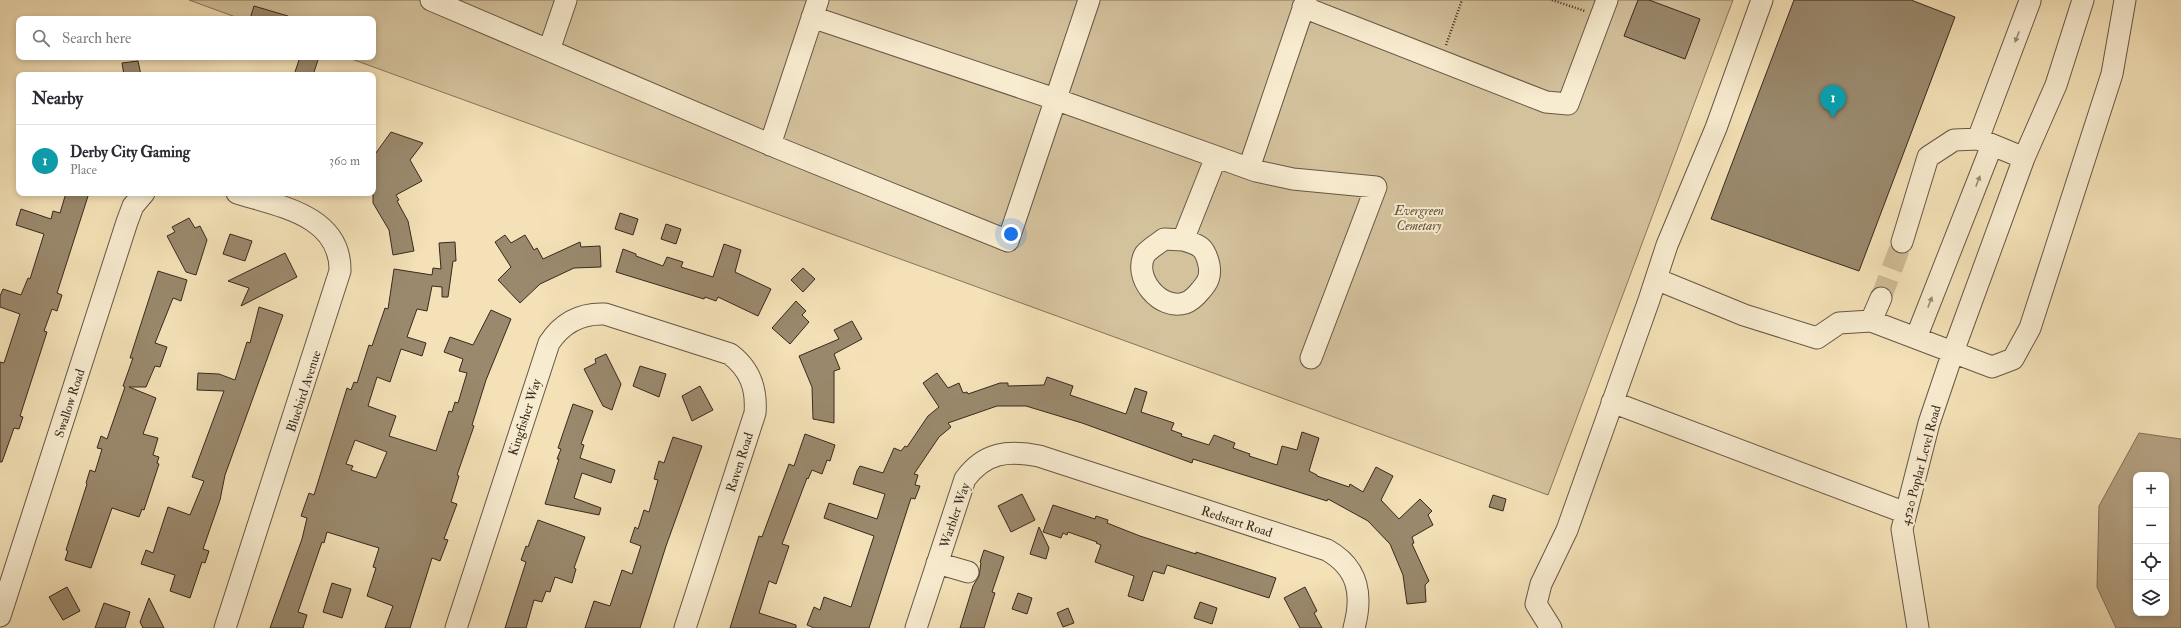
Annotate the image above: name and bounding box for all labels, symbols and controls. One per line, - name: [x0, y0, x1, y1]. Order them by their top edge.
- search box: [16, 16, 376, 60]
- icon: search: [30, 27, 52, 49]
- text: Search here: [62, 29, 131, 48]
- one-way arrow: [2013, 32, 2019, 44]
- pin: 1: [1820, 85, 1846, 118]
- text: Nearby: [32, 88, 83, 109]
- text: Derby City Gaming: [70, 143, 190, 162]
- text: 1: [43, 153, 47, 169]
- text: 360 m: [329, 153, 360, 169]
- text: Place: [70, 162, 97, 178]
- one-way arrow: [1975, 174, 1981, 186]
- park label: Evergreen Cemetary: [1393, 203, 1444, 234]
- your location: [1001, 224, 1021, 244]
- one-way arrow: [1928, 295, 1934, 307]
- street label: Bluebird Avenue: [283, 348, 325, 434]
- street label: Swallow Road: [51, 366, 89, 440]
- street label: Kingfisher Way: [505, 376, 546, 458]
- street label: 4520 Poplar Level Road: [1897, 403, 1946, 527]
- street label: Raven Road: [723, 430, 757, 494]
- map controls: [2133, 472, 2169, 616]
- button: +: [2133, 472, 2169, 508]
- street label: Warbler Way: [936, 480, 975, 551]
- street label: Redstart Road: [1199, 503, 1275, 541]
- button: −: [2133, 508, 2169, 544]
- button: locate: [2133, 544, 2169, 580]
- button: layers: [2133, 580, 2169, 616]

